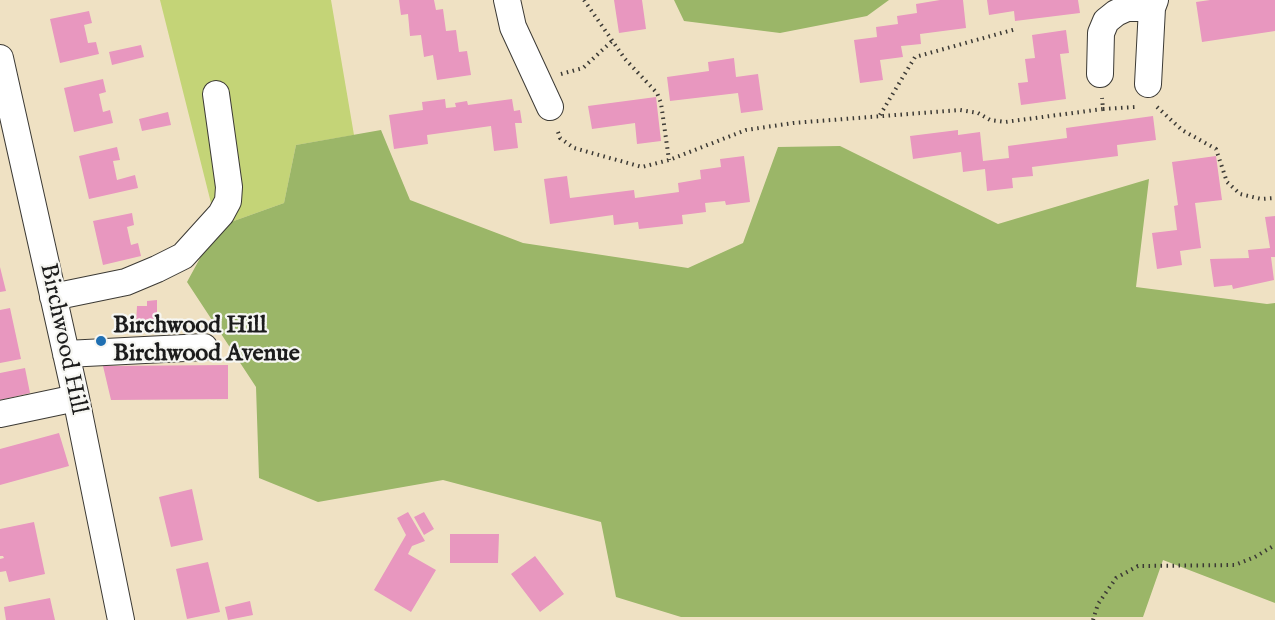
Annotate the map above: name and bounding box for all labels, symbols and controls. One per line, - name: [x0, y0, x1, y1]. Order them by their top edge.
- street label: Birchwood Hill: [32, 261, 92, 417]
- place label: Birchwood Hill Birchwood Avenue: [113, 313, 300, 369]
- marker: Birchwood Hill Birchwood Avenue: [94, 334, 108, 348]

